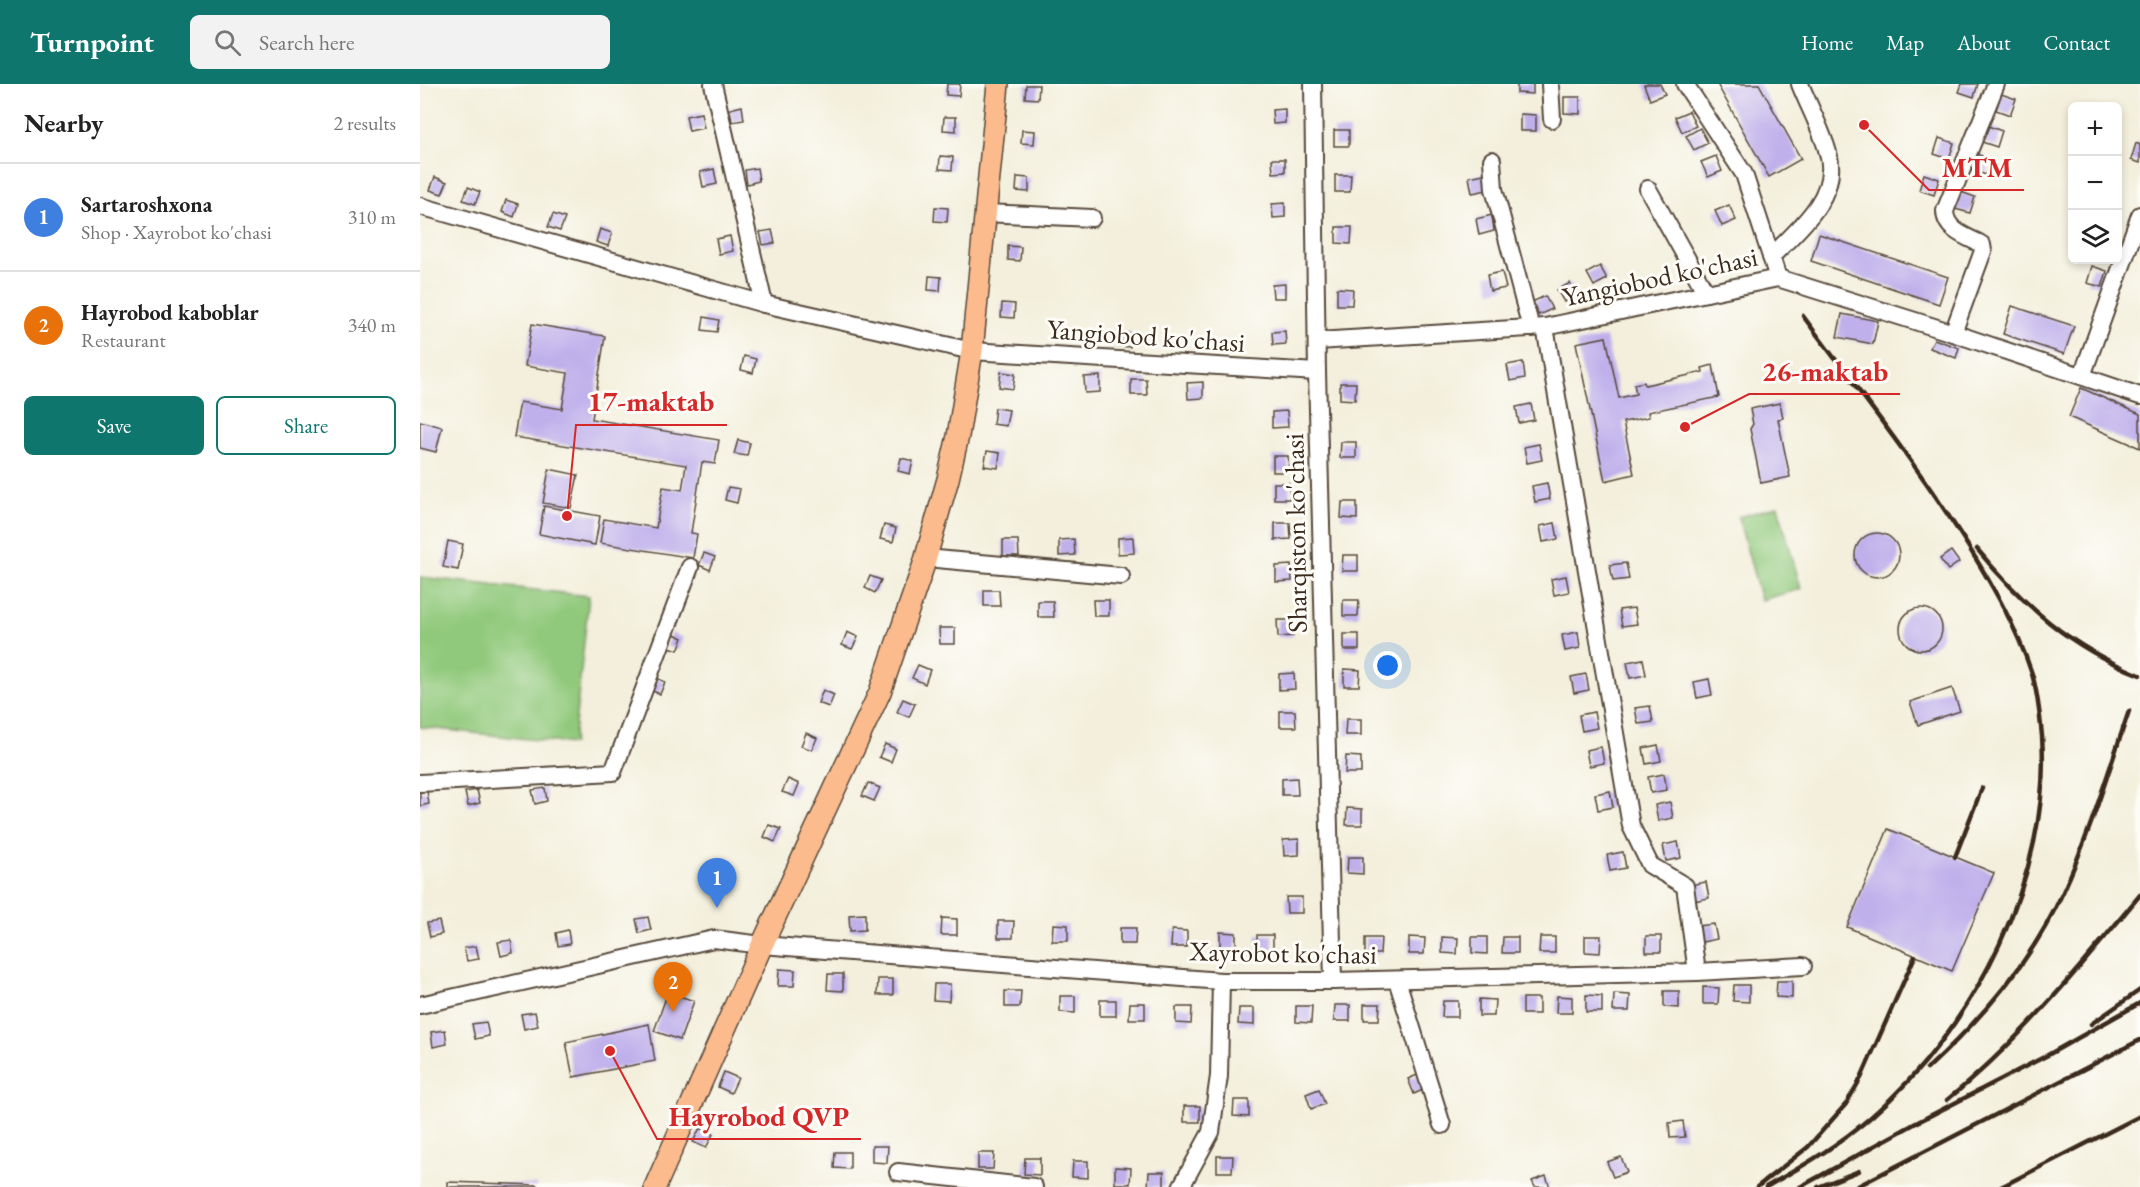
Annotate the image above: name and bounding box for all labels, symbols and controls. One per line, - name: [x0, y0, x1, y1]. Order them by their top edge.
- search box: [190, 15, 610, 69]
- text: Turnpoint: [30, 24, 154, 60]
- icon: search: [211, 26, 244, 59]
- text: Search here: [259, 28, 355, 57]
- text: Home: [1801, 29, 1853, 56]
- text: Map: [1886, 29, 1924, 56]
- text: About: [1957, 29, 2010, 56]
- text: Contact: [2043, 29, 2110, 56]
- map controls: [2068, 102, 2122, 264]
- button: +: [2068, 102, 2122, 156]
- text: Nearby: [24, 106, 104, 140]
- text: 2 results: [333, 110, 396, 136]
- callout: MTM: [1929, 144, 2024, 190]
- text: MTM: [1942, 149, 2013, 185]
- button: −: [2068, 156, 2122, 210]
- text: Sartaroshxona: [81, 190, 212, 219]
- text: 1: [38, 204, 49, 230]
- text: 310 m: [348, 204, 396, 230]
- button: layers: [2068, 210, 2122, 264]
- text: Shop · Xayrobot ko'chasi: [81, 219, 272, 245]
- street label: Yangiobod ko'chasi: [1559, 239, 1761, 314]
- text: Hayrobod kaboblar: [81, 298, 259, 327]
- street label: Yangiobod ko'chasi: [1046, 311, 1247, 360]
- text: 2: [38, 312, 49, 338]
- text: 340 m: [348, 312, 396, 338]
- text: Restaurant: [81, 327, 166, 353]
- callout: 26-maktab: [1749, 348, 1900, 394]
- text: 26-maktab: [1762, 353, 1888, 389]
- callout: 17-maktab: [576, 379, 727, 425]
- text: 17-maktab: [588, 383, 714, 419]
- button: Save: [24, 396, 204, 455]
- button: Share: [216, 396, 396, 455]
- street label: Sharqiston ko'chasi: [1276, 433, 1315, 633]
- your location: [1373, 651, 1402, 680]
- pin: 1: [698, 858, 736, 908]
- street label: Xayrobot ko'chasi: [1188, 933, 1377, 972]
- pin: 2: [654, 962, 692, 1012]
- callout: Hayrobod QVP: [657, 1093, 861, 1139]
- text: Hayrobod QVP: [669, 1098, 849, 1134]

